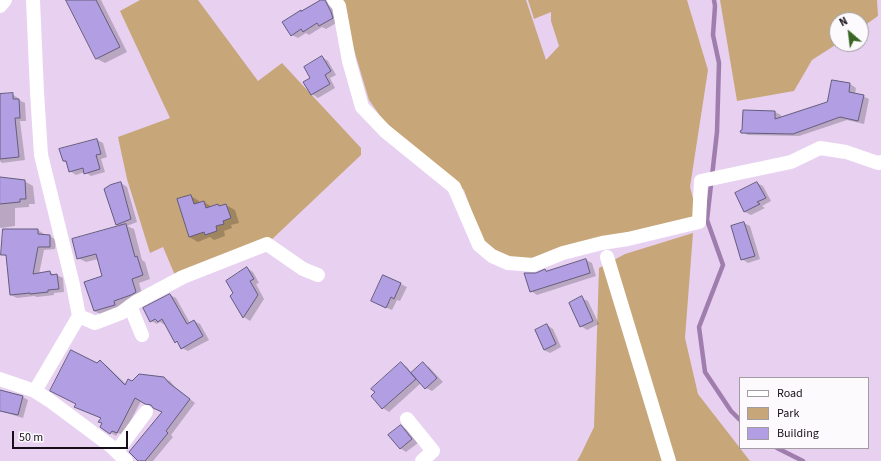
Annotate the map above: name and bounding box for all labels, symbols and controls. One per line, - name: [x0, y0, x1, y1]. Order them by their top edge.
- north arrow: [829, 12, 869, 52]
- text: N: [837, 14, 850, 30]
- legend: [739, 377, 869, 449]
- text: Road: [777, 385, 803, 402]
- text: Park: [777, 405, 799, 422]
- scale bar: [14, 423, 130, 449]
- text: Building: [777, 425, 819, 442]
- text: 50 m: [19, 429, 43, 446]

